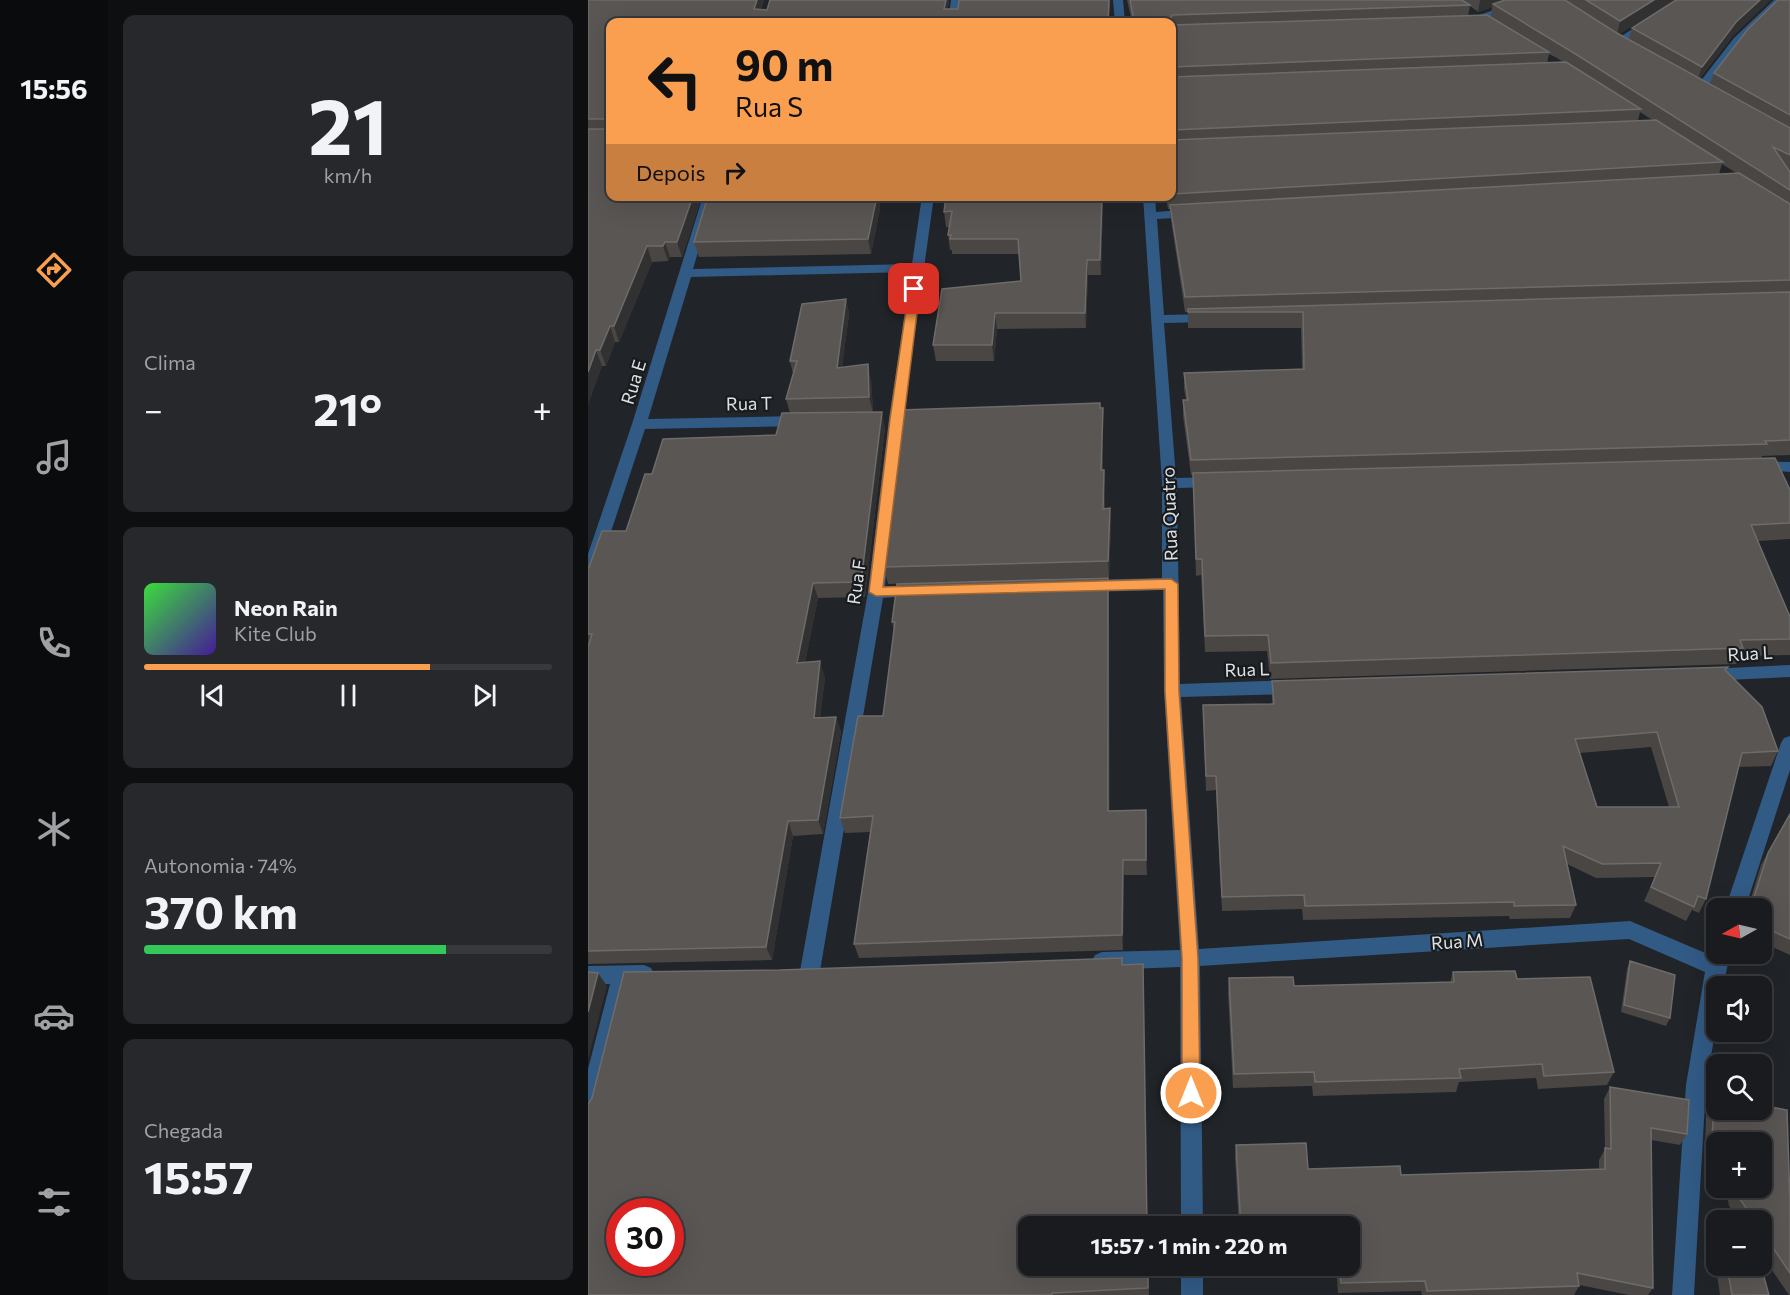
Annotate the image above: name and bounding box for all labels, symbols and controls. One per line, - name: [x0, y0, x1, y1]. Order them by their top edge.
- text: 90 m: [735, 38, 834, 90]
- icon: left: [636, 42, 714, 120]
- text: 15:56: [20, 72, 88, 105]
- text: 21: [308, 76, 388, 171]
- text: Rua S: [735, 90, 803, 123]
- icon: right: [718, 156, 751, 189]
- text: Depois: [636, 159, 706, 186]
- text: km/h: [324, 163, 372, 187]
- icon: directions: [33, 249, 75, 291]
- pin: [888, 263, 939, 314]
- icon: arrive: [897, 272, 930, 305]
- text: Clima: [144, 350, 196, 374]
- street label: Rua E: [616, 357, 650, 407]
- text: 21°: [313, 380, 382, 435]
- text: −: [144, 388, 163, 429]
- text: +: [533, 388, 552, 429]
- street label: Rua T: [726, 392, 772, 414]
- icon: music: [33, 436, 75, 478]
- street label: Rua Quatro: [1156, 467, 1182, 561]
- street label: Rua F: [842, 558, 870, 606]
- text: Neon Rain: [234, 594, 338, 621]
- text: Kite Club: [234, 621, 317, 645]
- icon: phone: [33, 622, 75, 664]
- street label: Rua L: [1727, 641, 1773, 665]
- street label: Rua L: [1224, 657, 1270, 681]
- icon: previous: [196, 679, 229, 712]
- icon: pause: [332, 679, 365, 712]
- icon: next: [468, 679, 501, 712]
- icon: climate: [33, 808, 75, 850]
- text: Autonomia · 74%: [144, 853, 297, 877]
- text: 370 km: [144, 883, 298, 938]
- north arrow: [1706, 898, 1772, 964]
- map controls: [1706, 898, 1772, 1276]
- street label: Rua M: [1430, 928, 1484, 954]
- button: sound: [1706, 976, 1772, 1042]
- icon: car: [33, 995, 75, 1037]
- button: search: [1706, 1054, 1772, 1120]
- position arrow: [1159, 1061, 1223, 1125]
- text: Chegada: [144, 1118, 223, 1142]
- button: +: [1706, 1132, 1772, 1198]
- text: 15:57: [144, 1148, 253, 1203]
- icon: filters: [33, 1181, 75, 1223]
- speed limit sign: 30: [606, 1198, 684, 1276]
- button: −: [1706, 1210, 1772, 1276]
- text: 15:57 · 1 min · 220 m: [1090, 1232, 1288, 1259]

